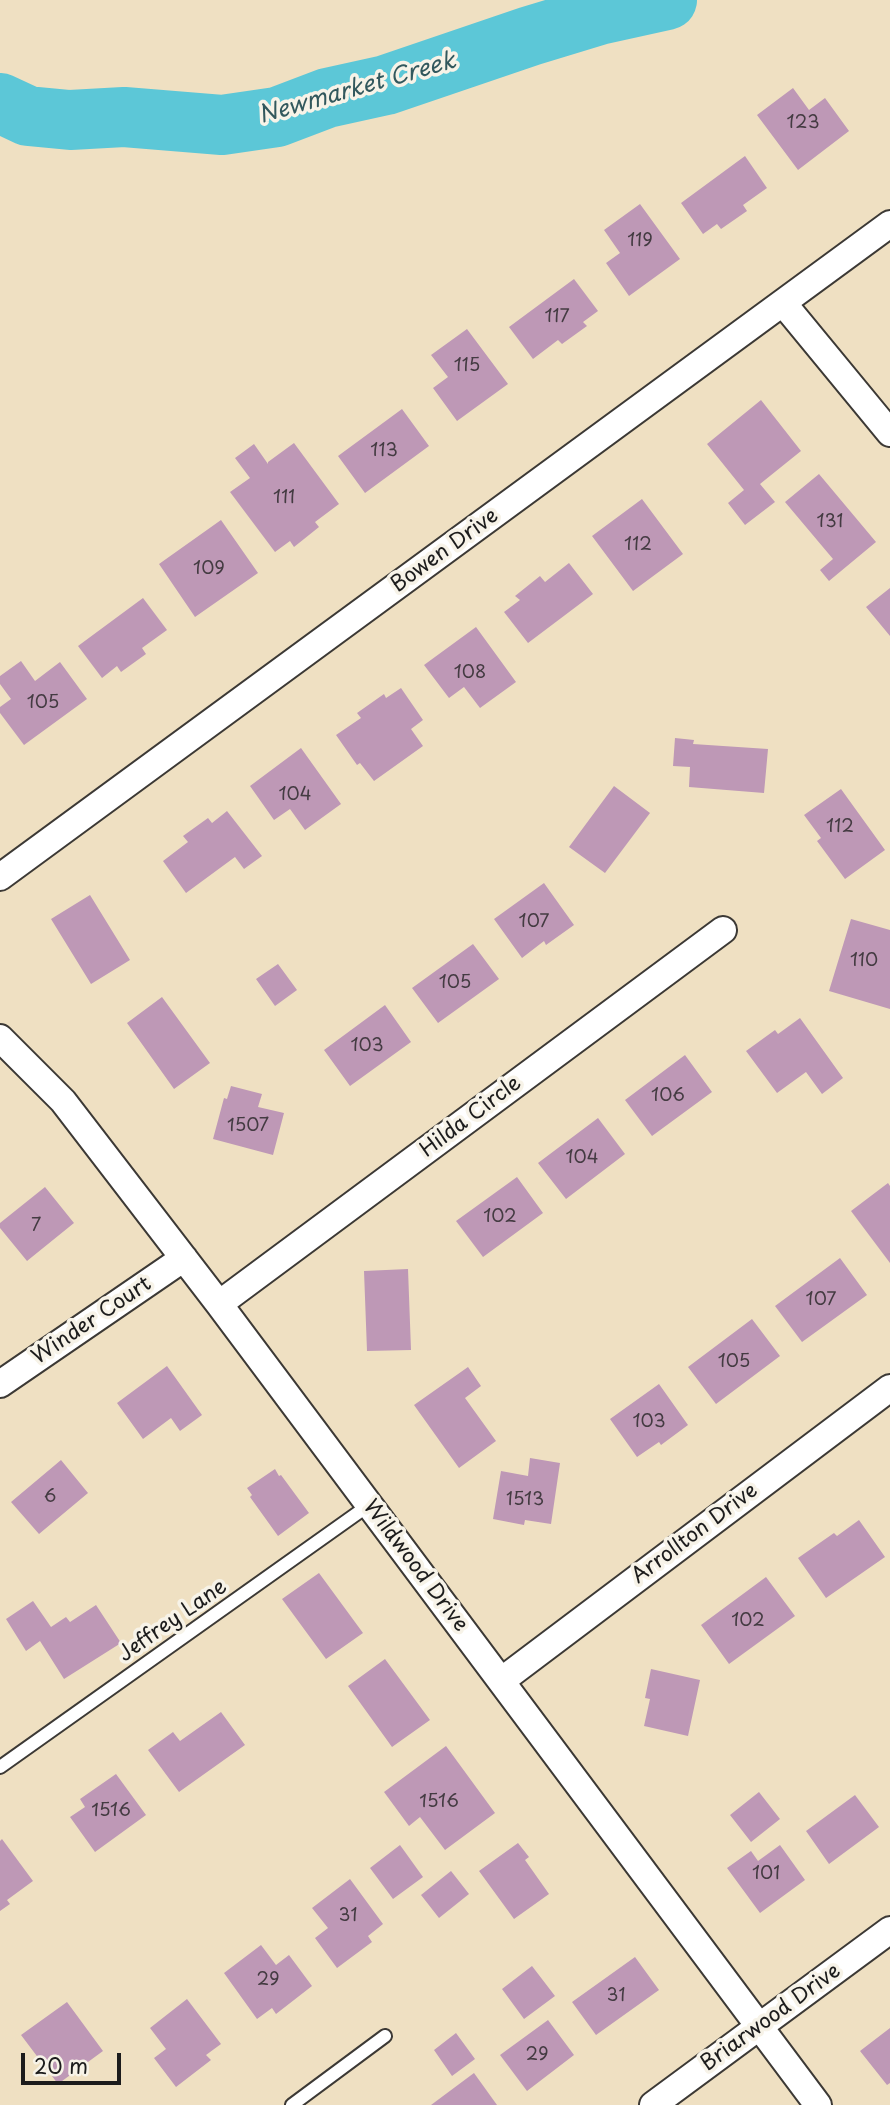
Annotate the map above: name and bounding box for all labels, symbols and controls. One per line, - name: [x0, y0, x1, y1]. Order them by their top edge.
- water label: Newmarket Creek: [255, 48, 459, 130]
- house number: 123: [787, 112, 819, 134]
- house number: 119: [627, 230, 653, 252]
- house number: 117: [544, 306, 570, 328]
- house number: 115: [454, 355, 480, 377]
- house number: 113: [370, 440, 398, 462]
- house number: 111: [273, 487, 295, 509]
- street label: Bowen Drive: [386, 504, 504, 598]
- house number: 131: [817, 511, 843, 533]
- house number: 112: [624, 534, 652, 556]
- house number: 109: [193, 558, 225, 580]
- house number: 108: [454, 662, 486, 684]
- house number: 105: [27, 692, 59, 714]
- house number: 104: [278, 784, 312, 806]
- house number: 112: [826, 816, 854, 838]
- house number: 107: [519, 911, 549, 933]
- house number: 110: [850, 950, 878, 972]
- house number: 105: [439, 972, 471, 994]
- house number: 103: [350, 1035, 384, 1057]
- street label: Hilda Circle: [416, 1071, 526, 1163]
- house number: 106: [651, 1085, 685, 1107]
- house number: 1507: [227, 1115, 269, 1137]
- house number: 104: [565, 1147, 599, 1169]
- house number: 102: [483, 1206, 517, 1228]
- house number: 7: [31, 1215, 41, 1237]
- street label: Winder Court: [28, 1272, 156, 1370]
- house number: 107: [806, 1289, 836, 1311]
- house number: 105: [718, 1351, 750, 1373]
- house number: 103: [632, 1411, 666, 1433]
- street label: Arrollton Drive: [627, 1478, 763, 1590]
- house number: 6: [44, 1486, 56, 1508]
- house number: 1513: [506, 1489, 544, 1511]
- street label: Wildwood Drive: [357, 1495, 473, 1637]
- street label: Jeffrey Lane: [114, 1574, 232, 1668]
- house number: 102: [731, 1610, 765, 1632]
- house number: 1516: [419, 1791, 459, 1813]
- house number: 1516: [91, 1800, 131, 1822]
- house number: 101: [752, 1863, 780, 1885]
- house number: 31: [339, 1905, 357, 1927]
- street label: Briarwood Drive: [696, 1959, 846, 2077]
- house number: 29: [257, 1969, 279, 1991]
- house number: 31: [607, 1985, 625, 2007]
- scale bar: [24, 2038, 124, 2082]
- house number: 29: [526, 2044, 548, 2066]
- text: 20 m: [34, 2049, 88, 2081]

